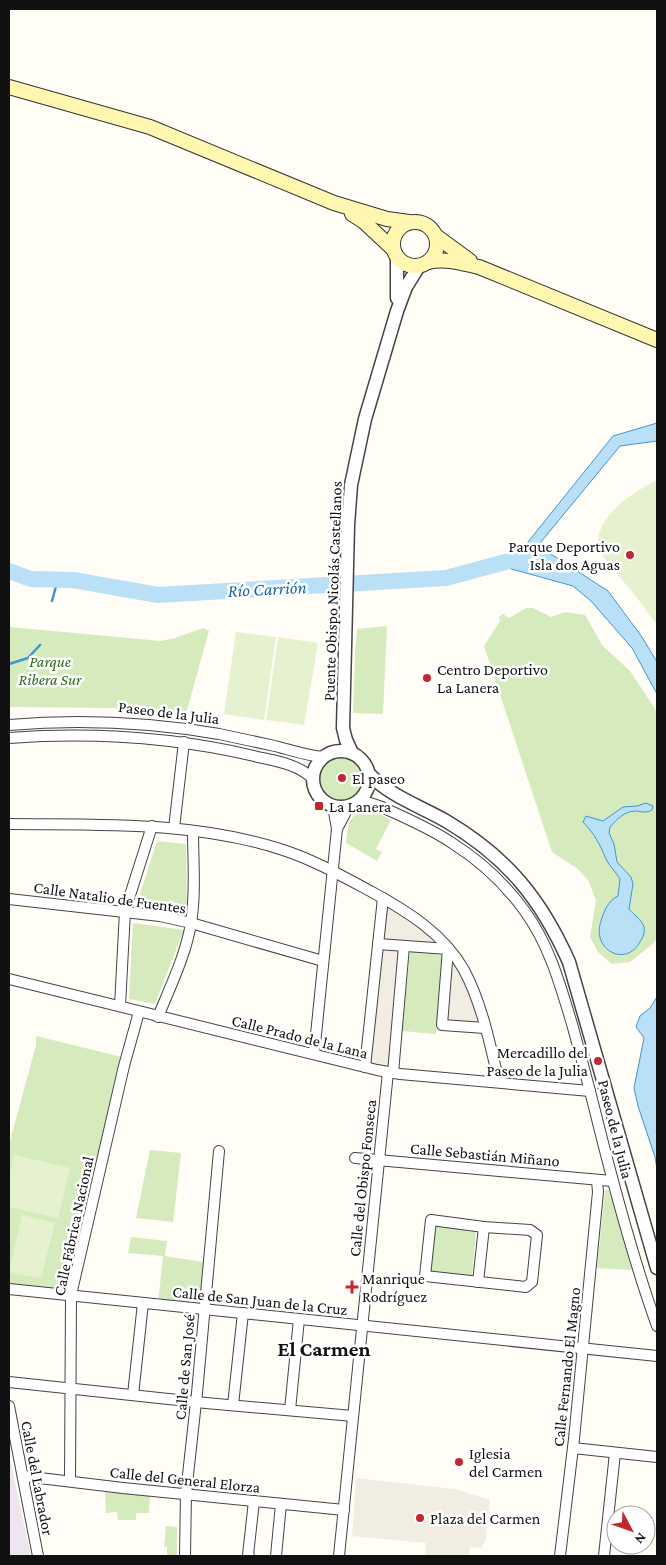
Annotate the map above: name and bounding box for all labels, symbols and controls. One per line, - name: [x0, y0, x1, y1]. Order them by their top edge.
- street label: Puente Obispo Nicolás Castellanos: [320, 481, 346, 701]
- place label: Parque Deportivo Isla dos Aguas: [508, 538, 620, 574]
- marker: Parque Deportivo Isla dos Aguas: [624, 549, 636, 561]
- water label: Río Carrión: [227, 577, 307, 601]
- park label: Parque Ribera Sur: [19, 653, 82, 688]
- place label: Centro Deportivo La Lanera: [437, 661, 548, 696]
- marker: Centro Deportivo La Lanera: [421, 672, 433, 684]
- street label: Paseo de la Julia: [117, 698, 221, 728]
- place label: El paseo: [352, 770, 405, 788]
- marker: El paseo: [336, 772, 348, 784]
- place label: La Lanera: [329, 798, 392, 815]
- marker: La Lanera: [313, 800, 325, 812]
- street label: Calle Natalio de Fuentes: [33, 878, 187, 917]
- street label: Calle Prado de la Lana: [230, 1011, 370, 1062]
- place label: Mercadillo del Paseo de la Julia: [486, 1044, 589, 1080]
- marker: Mercadillo del Paseo de la Julia: [592, 1055, 604, 1067]
- street label: Paseo de la Julia: [594, 1078, 636, 1181]
- street label: Calle del Obispo Fonseca: [346, 1098, 380, 1258]
- street label: Calle Sebastián Miñano: [409, 1139, 560, 1170]
- street label: Calle Fábrica Nacional: [50, 1155, 97, 1297]
- place label: Manrique Rodríguez: [362, 1270, 427, 1306]
- marker: Manrique Rodríguez: [346, 1281, 358, 1293]
- street label: Calle de San Juan de la Cruz: [171, 1283, 349, 1319]
- street label: Calle Fernando El Magno: [550, 1286, 584, 1448]
- street label: Calle de San José: [171, 1313, 199, 1421]
- district label: El Carmen: [278, 1337, 370, 1361]
- street label: Calle del Labrador: [18, 1419, 57, 1537]
- place label: Iglesia del Carmen: [469, 1445, 543, 1480]
- marker: Iglesia del Carmen: [453, 1456, 465, 1468]
- street label: Calle del General Elorza: [109, 1463, 262, 1496]
- north arrow: [606, 1505, 656, 1555]
- place label: Plaza del Carmen: [430, 1510, 541, 1527]
- marker: Plaza del Carmen: [414, 1512, 426, 1524]
- text: N: [631, 1530, 650, 1548]

